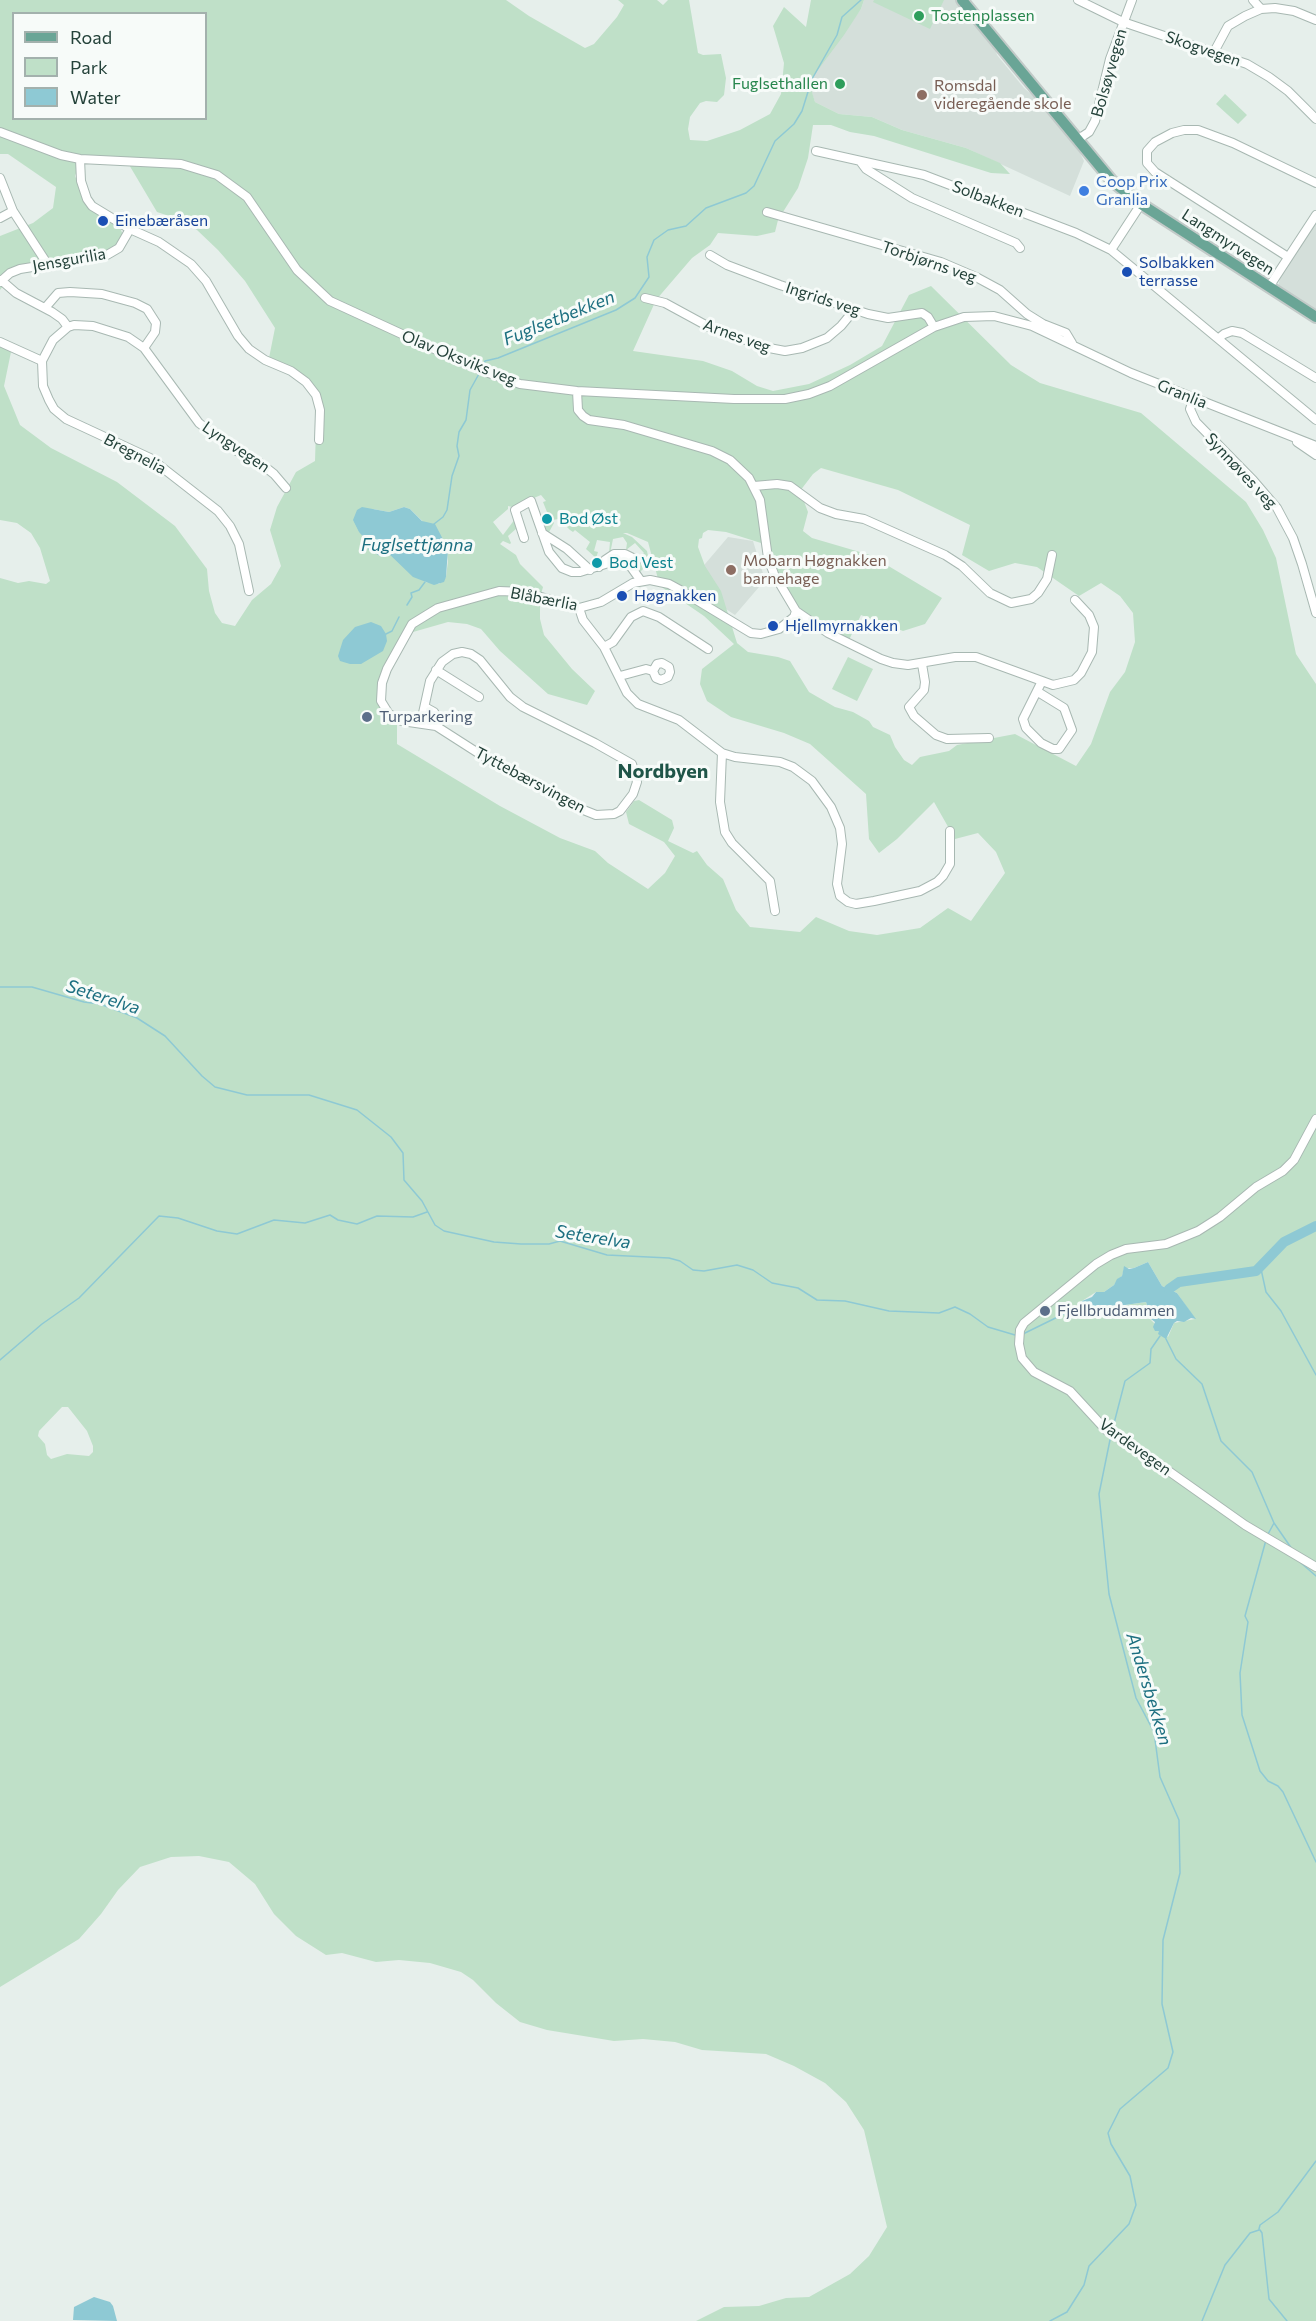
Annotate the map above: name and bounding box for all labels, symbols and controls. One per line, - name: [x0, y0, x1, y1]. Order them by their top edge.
- place label: Tostenplassen: [931, 6, 1035, 26]
- marker: Tostenplassen: [912, 9, 926, 23]
- legend: [12, 12, 207, 120]
- text: Road: [70, 26, 112, 48]
- street label: Bolsøyvegen: [1087, 26, 1131, 120]
- street label: Skogvegen: [1163, 27, 1243, 71]
- text: Park: [70, 56, 108, 78]
- place label: Fuglsethallen: [732, 74, 828, 94]
- place label: Romsdal videregående skole: [934, 76, 1071, 114]
- marker: Fuglsethallen: [833, 77, 847, 91]
- text: Water: [70, 86, 121, 108]
- marker: Romsdal videregående skole: [915, 88, 929, 102]
- place label: Coop Prix Granlia: [1096, 172, 1168, 210]
- street label: Solbakken: [949, 177, 1027, 221]
- marker: Coop Prix Granlia: [1077, 184, 1091, 198]
- street label: Langmyrvegen: [1178, 205, 1278, 279]
- place label: Einebæråsen: [115, 211, 208, 231]
- marker: Einebæråsen: [96, 214, 110, 228]
- street label: Torbjørns veg: [879, 237, 979, 287]
- street label: Jensgurilia: [31, 244, 107, 276]
- place label: Solbakken terrasse: [1139, 253, 1214, 291]
- marker: Solbakken terrasse: [1120, 265, 1134, 279]
- street label: Ingrids veg: [783, 278, 863, 320]
- water label: Fuglsetbekken: [500, 286, 618, 350]
- street label: Arnes veg: [701, 315, 773, 357]
- street label: Olav Oksviks veg: [399, 326, 519, 390]
- street label: Granlia: [1154, 375, 1210, 413]
- street label: Lyngvegen: [199, 417, 273, 477]
- street label: Synnøves veg: [1201, 429, 1281, 513]
- street label: Bregnelia: [101, 430, 169, 478]
- place label: Bod Øst: [559, 509, 618, 529]
- marker: Bod Øst: [540, 512, 554, 526]
- water label: Fuglsettjønna: [361, 534, 473, 556]
- place label: Mobarn Høgnakken barnehage: [743, 551, 887, 589]
- place label: Bod Vest: [609, 553, 673, 573]
- marker: Bod Vest: [590, 556, 604, 570]
- marker: Mobarn Høgnakken barnehage: [724, 563, 738, 577]
- street label: Blåbærlia: [509, 583, 579, 615]
- place label: Høgnakken: [634, 586, 716, 606]
- marker: Høgnakken: [615, 589, 629, 603]
- place label: Hjellmyrnakken: [785, 616, 898, 636]
- marker: Hjellmyrnakken: [766, 619, 780, 633]
- place label: Turparkering: [379, 707, 473, 727]
- marker: Turparkering: [360, 710, 374, 724]
- street label: Tyttebærsvingen: [472, 743, 588, 817]
- district label: Nordbyen: [618, 759, 708, 783]
- water label: Seterelva: [63, 975, 143, 1019]
- water label: Seterelva: [554, 1220, 632, 1254]
- place label: Fjellbrudammen: [1057, 1301, 1175, 1321]
- marker: Fjellbrudammen: [1038, 1304, 1052, 1318]
- street label: Vardevegen: [1095, 1414, 1175, 1480]
- water label: Andersbekken: [1122, 1630, 1176, 1748]

